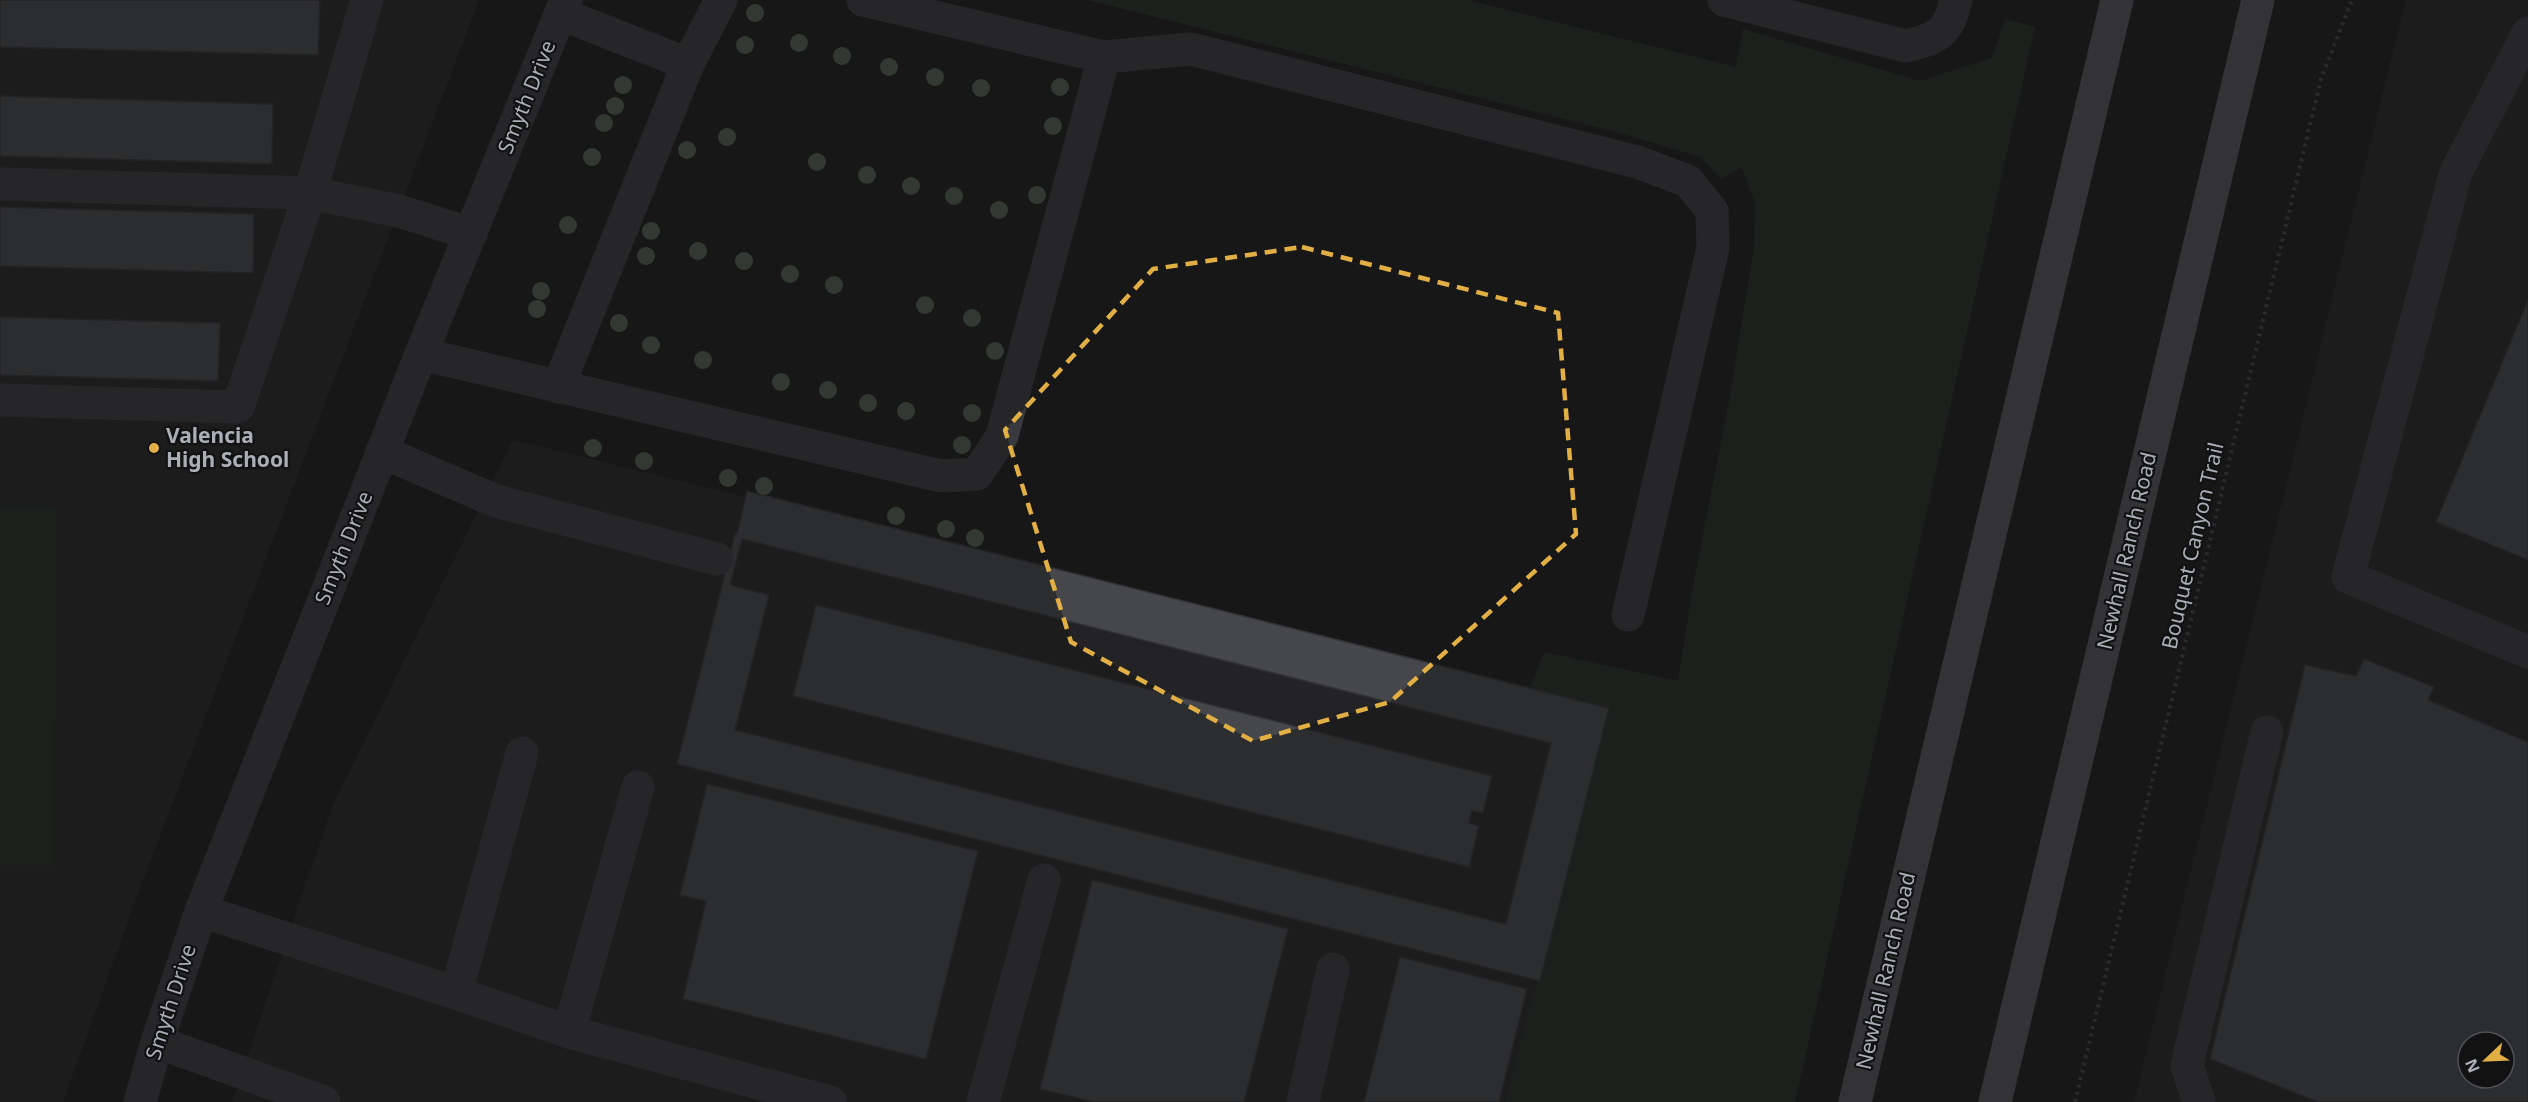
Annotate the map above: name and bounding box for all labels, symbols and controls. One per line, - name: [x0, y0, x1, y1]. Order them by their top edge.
- street label: Smyth Drive: [491, 36, 561, 157]
- place label: Valencia High School: [166, 421, 289, 473]
- street label: Bouquet Canyon Trail: [2155, 440, 2229, 652]
- marker: Valencia High School: [147, 441, 161, 455]
- street label: Newhall Ranch Road: [2090, 449, 2162, 652]
- street label: Smyth Drive: [308, 487, 378, 608]
- street label: Newhall Ranch Road: [1849, 869, 1921, 1072]
- street label: Smyth Drive: [138, 940, 202, 1063]
- north arrow: [2456, 1030, 2516, 1090]
- text: N: [2460, 1056, 2485, 1076]

